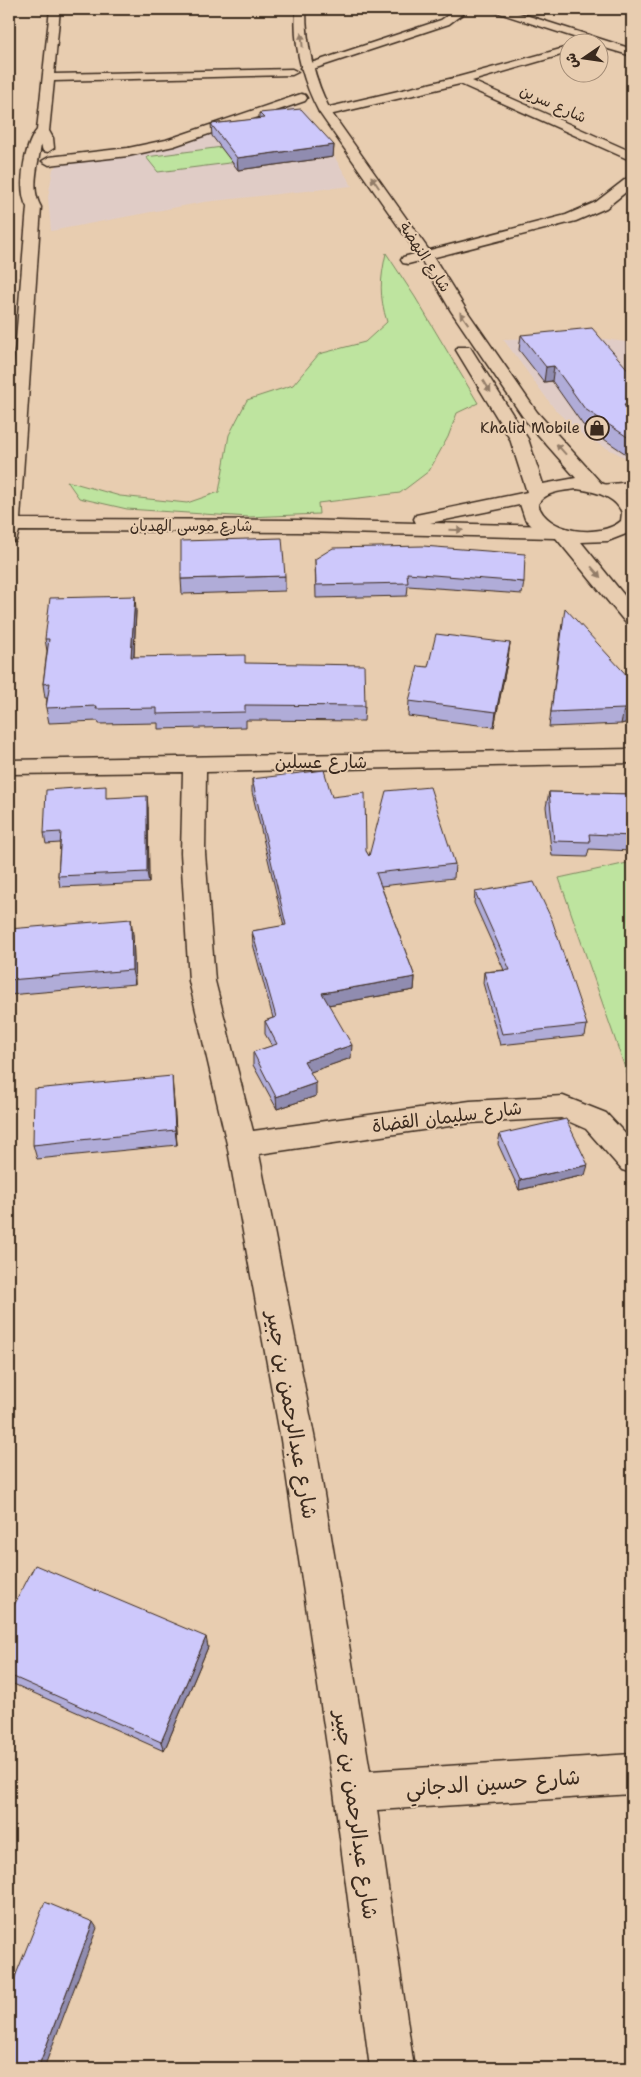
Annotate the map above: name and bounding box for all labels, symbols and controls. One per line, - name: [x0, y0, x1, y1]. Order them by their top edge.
- one-way arrow: [298, 32, 306, 48]
- north arrow: [558, 32, 608, 82]
- text: ش: [561, 51, 582, 70]
- street label: شارع سرين: [517, 80, 589, 128]
- one-way arrow: [371, 175, 380, 189]
- street label: شارع النهضة: [395, 218, 455, 296]
- one-way arrow: [459, 312, 469, 325]
- one-way arrow: [482, 379, 491, 392]
- shop icon: Khalid Mobile: [584, 415, 610, 441]
- place label: Khalid Mobile: [480, 418, 580, 438]
- one-way arrow: [555, 442, 566, 455]
- street label: شارع موسى الهدبان: [130, 516, 252, 536]
- one-way arrow: [448, 527, 464, 535]
- one-way arrow: [590, 565, 602, 577]
- street label: شارع عسلين: [275, 750, 367, 774]
- street label: شارع سليمان القضاة: [371, 1096, 523, 1138]
- street label: شارع عبدالرحمن بن جبير: [259, 1307, 324, 1521]
- street label: شارع عبدالرحمن بن جبير: [326, 1707, 385, 1922]
- street label: شارع حسين الدجاني: [405, 1763, 582, 1808]

